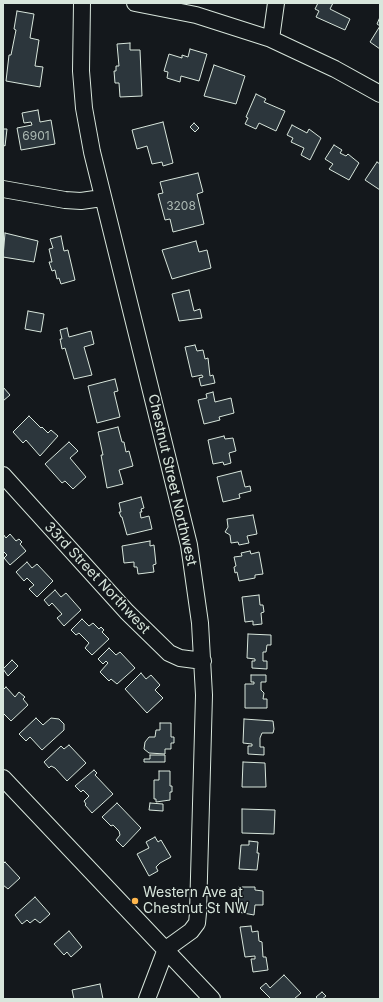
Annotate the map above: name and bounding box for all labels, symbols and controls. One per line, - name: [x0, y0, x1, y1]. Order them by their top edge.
- house number: 6901: [22, 129, 50, 143]
- house number: 3208: [166, 199, 196, 213]
- street label: Chestnut Street Northwest: [144, 392, 200, 568]
- street label: 33rd Street Northwest: [41, 519, 153, 637]
- place label: Western Ave at Chestnut St NW: [143, 885, 249, 918]
- marker: Western Ave at Chestnut St NW: [130, 896, 140, 906]

